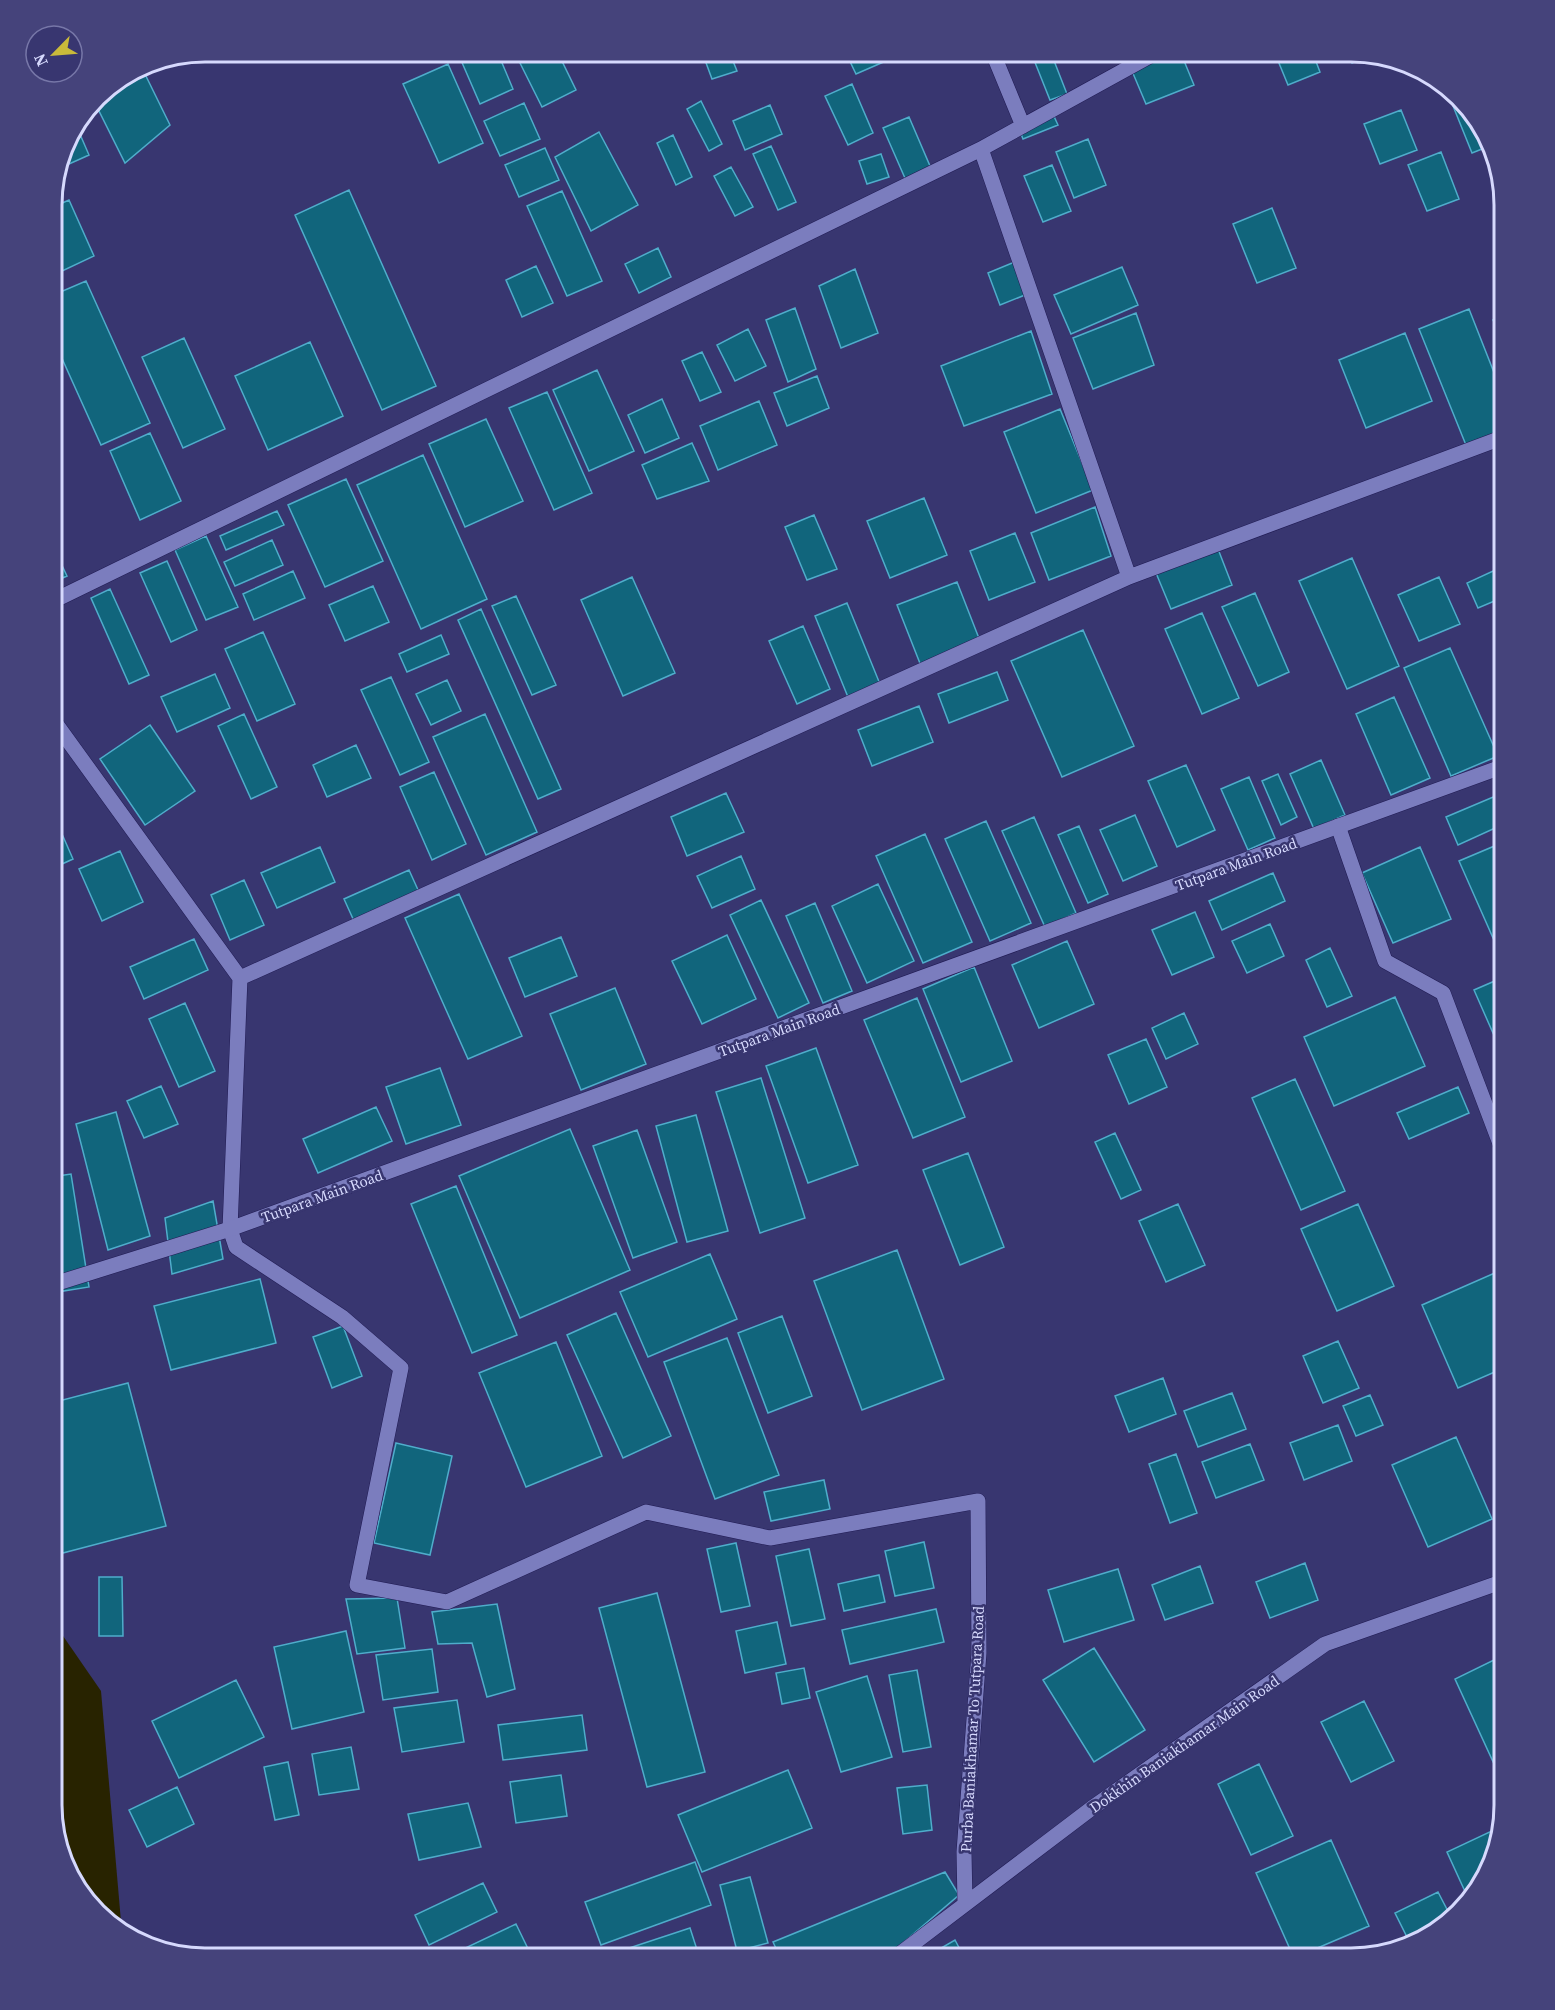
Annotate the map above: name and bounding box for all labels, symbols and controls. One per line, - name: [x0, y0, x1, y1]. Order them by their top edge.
- north arrow: [24, 24, 84, 84]
- text: N: [28, 50, 53, 70]
- street label: Tutpara Main Road: [1172, 832, 1300, 896]
- street label: Tutpara Main Road: [715, 998, 843, 1062]
- street label: Tutpara Main Road: [258, 1164, 386, 1228]
- street label: Purba Baniakhamar To Tutpara Road: [955, 1605, 989, 1853]
- street label: Dokkhin Baniakhamar Main Road: [1085, 1670, 1283, 1818]

